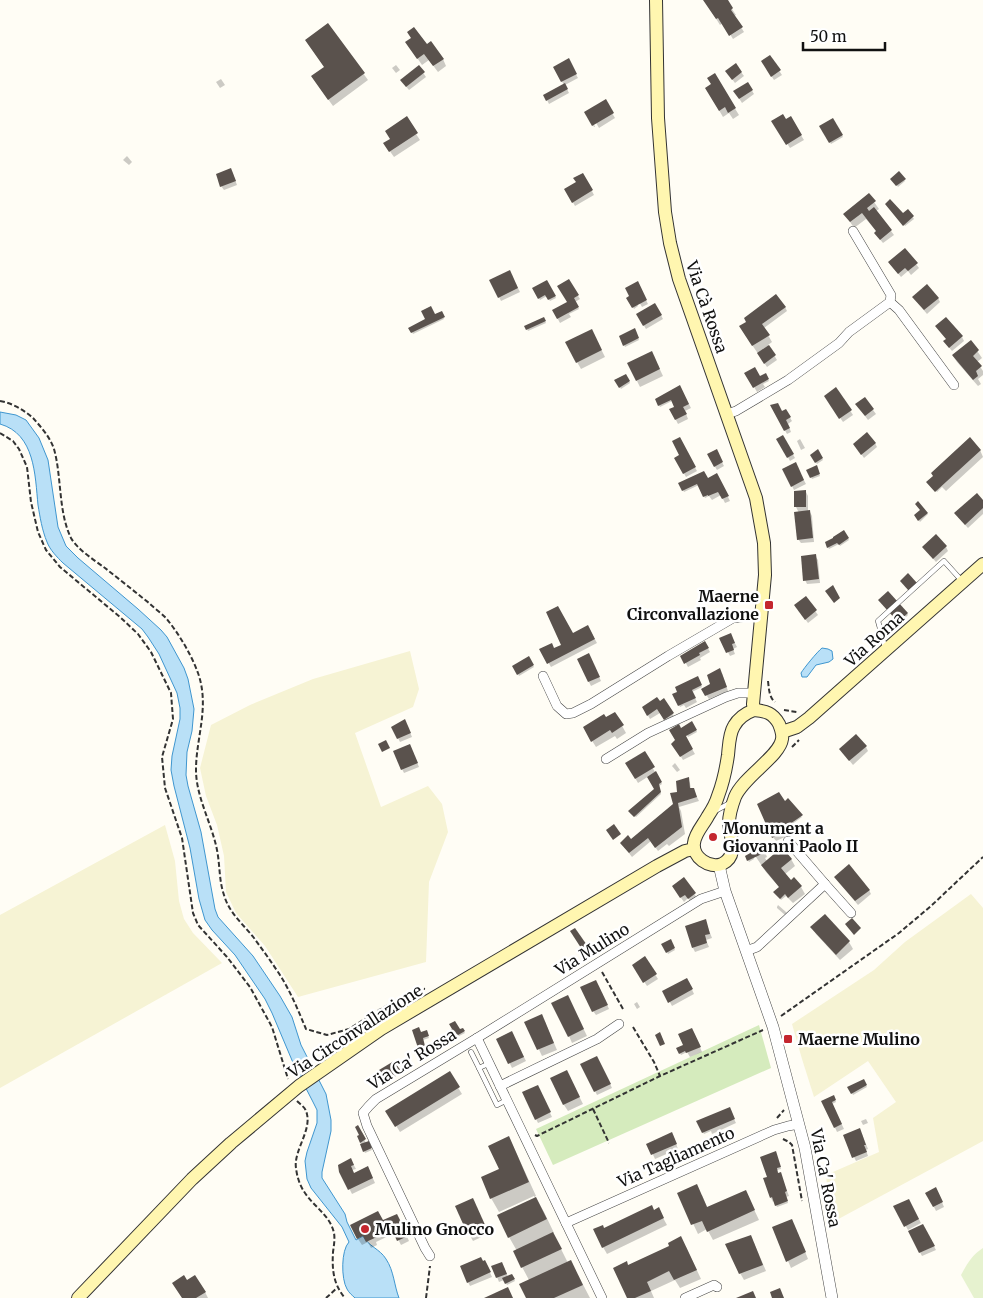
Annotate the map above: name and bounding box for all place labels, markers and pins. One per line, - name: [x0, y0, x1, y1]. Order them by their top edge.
- place label: Maerne Circonvallazione: [627, 586, 759, 624]
- marker: Maerne Circonvallazione: [763, 599, 775, 611]
- place label: Monument a Giovanni Paolo II: [723, 818, 858, 856]
- marker: Monument a Giovanni Paolo II: [707, 831, 719, 843]
- place label: Maerne Mulino: [798, 1029, 920, 1049]
- marker: Maerne Mulino: [782, 1033, 794, 1045]
- place label: Mulino Gnocco: [375, 1219, 494, 1239]
- marker: Mulino Gnocco: [359, 1223, 371, 1235]

